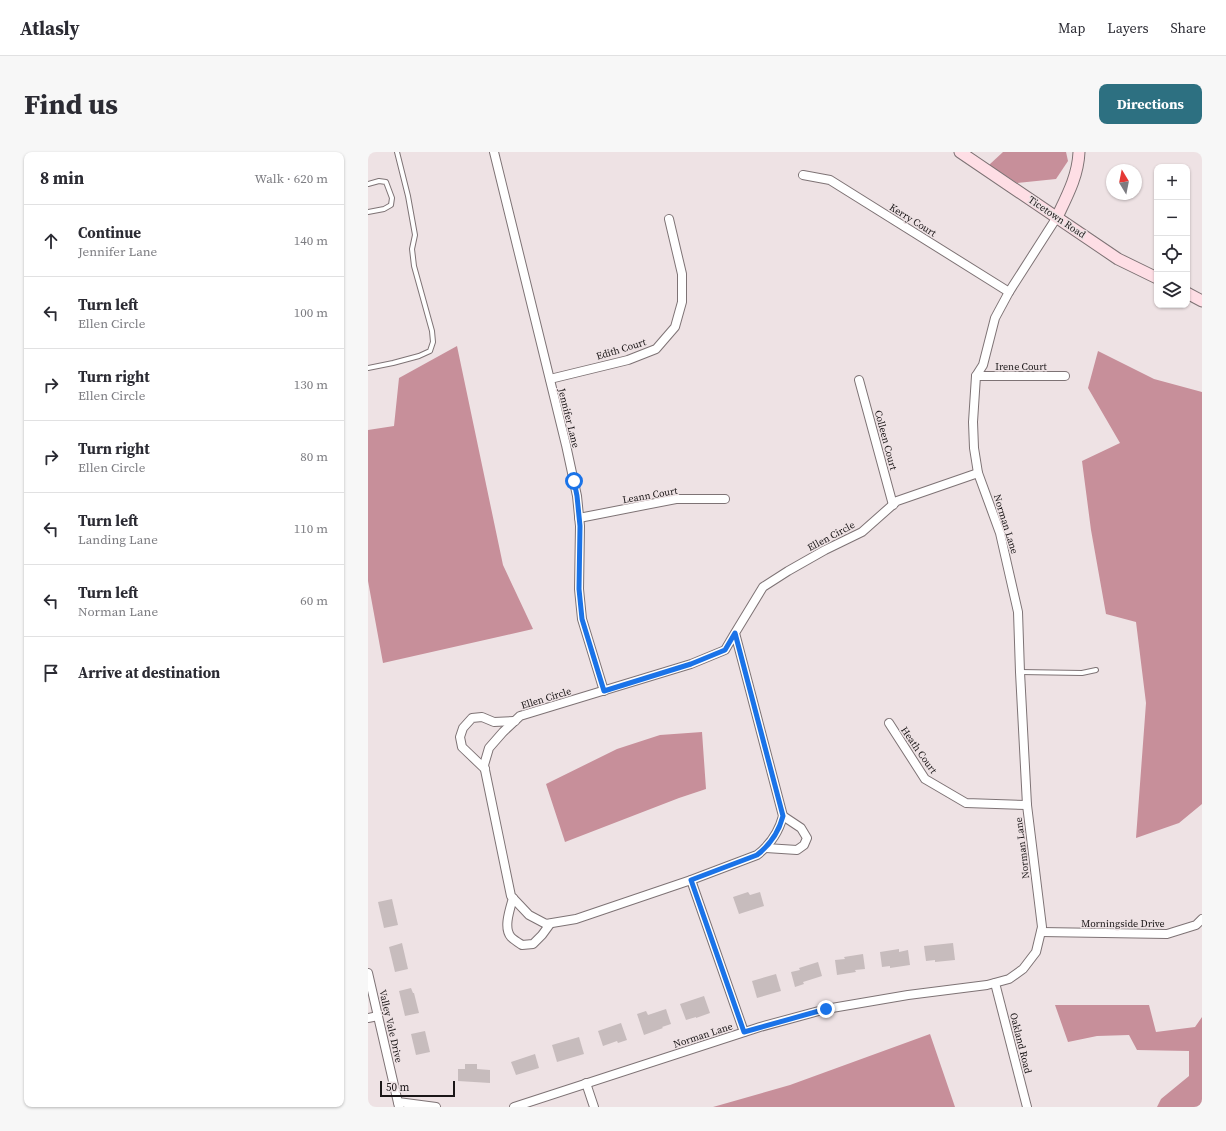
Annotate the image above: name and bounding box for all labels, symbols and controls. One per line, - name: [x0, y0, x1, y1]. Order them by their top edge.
- text: Atlasly: [20, 15, 80, 41]
- text: Map: [1058, 18, 1085, 38]
- text: Layers: [1107, 18, 1149, 38]
- text: Share: [1171, 18, 1206, 38]
- button: Directions: [1099, 84, 1202, 124]
- text: Find us: [24, 85, 118, 123]
- north arrow: [1106, 164, 1142, 200]
- map controls: [1154, 164, 1190, 308]
- button: +: [1154, 164, 1190, 200]
- text: 8 min: [40, 166, 84, 190]
- text: Walk · 620 m: [255, 170, 328, 187]
- street label: Ticetown Road: [1026, 193, 1088, 241]
- button: −: [1154, 200, 1190, 236]
- street label: Kerry Court: [887, 201, 939, 240]
- text: Continue: [78, 222, 141, 243]
- icon: ahead: [40, 230, 62, 252]
- text: 140 m: [294, 232, 328, 249]
- button: locate: [1154, 236, 1190, 272]
- text: Jennifer Lane: [78, 243, 157, 260]
- button: layers: [1154, 272, 1190, 308]
- text: Turn left: [78, 294, 138, 315]
- icon: left: [40, 302, 62, 324]
- text: 100 m: [294, 304, 328, 321]
- text: Ellen Circle: [78, 315, 145, 332]
- street label: Edith Court: [594, 335, 648, 363]
- street label: Irene Court: [995, 360, 1048, 373]
- text: Turn right: [78, 366, 150, 387]
- icon: right: [40, 374, 62, 396]
- text: 130 m: [294, 376, 328, 393]
- street label: Jennifer Lane: [555, 386, 583, 449]
- text: Ellen Circle: [78, 387, 145, 404]
- street label: Colleen Court: [872, 409, 900, 472]
- text: Turn right: [78, 438, 150, 459]
- icon: right: [40, 446, 62, 468]
- text: 80 m: [300, 448, 328, 465]
- text: Ellen Circle: [78, 459, 145, 476]
- route start: [565, 472, 583, 490]
- street label: Leann Court: [621, 484, 679, 506]
- street label: Norman Lane: [991, 493, 1021, 555]
- text: Turn left: [78, 510, 138, 531]
- icon: left: [40, 518, 62, 540]
- street label: Ellen Circle: [805, 518, 857, 554]
- text: 110 m: [294, 520, 328, 537]
- text: Landing Lane: [78, 531, 158, 548]
- text: Turn left: [78, 582, 138, 603]
- icon: left: [40, 590, 62, 612]
- text: 60 m: [300, 592, 328, 609]
- text: Norman Lane: [78, 603, 158, 620]
- icon: arrive: [40, 662, 62, 684]
- text: Arrive at destination: [78, 662, 220, 683]
- street label: Ellen Circle: [519, 684, 573, 712]
- street label: Heath Court: [898, 724, 940, 777]
- street label: Norman Lane: [1012, 817, 1032, 879]
- street label: Morningside Drive: [1081, 917, 1165, 930]
- street label: Valley Vale Drive: [376, 988, 406, 1064]
- route end: [817, 1000, 835, 1018]
- street label: Oakland Road: [1007, 1011, 1035, 1075]
- street label: Norman Lane: [672, 1019, 734, 1051]
- scale bar: [380, 1079, 455, 1098]
- text: 50 m: [386, 1080, 409, 1095]

